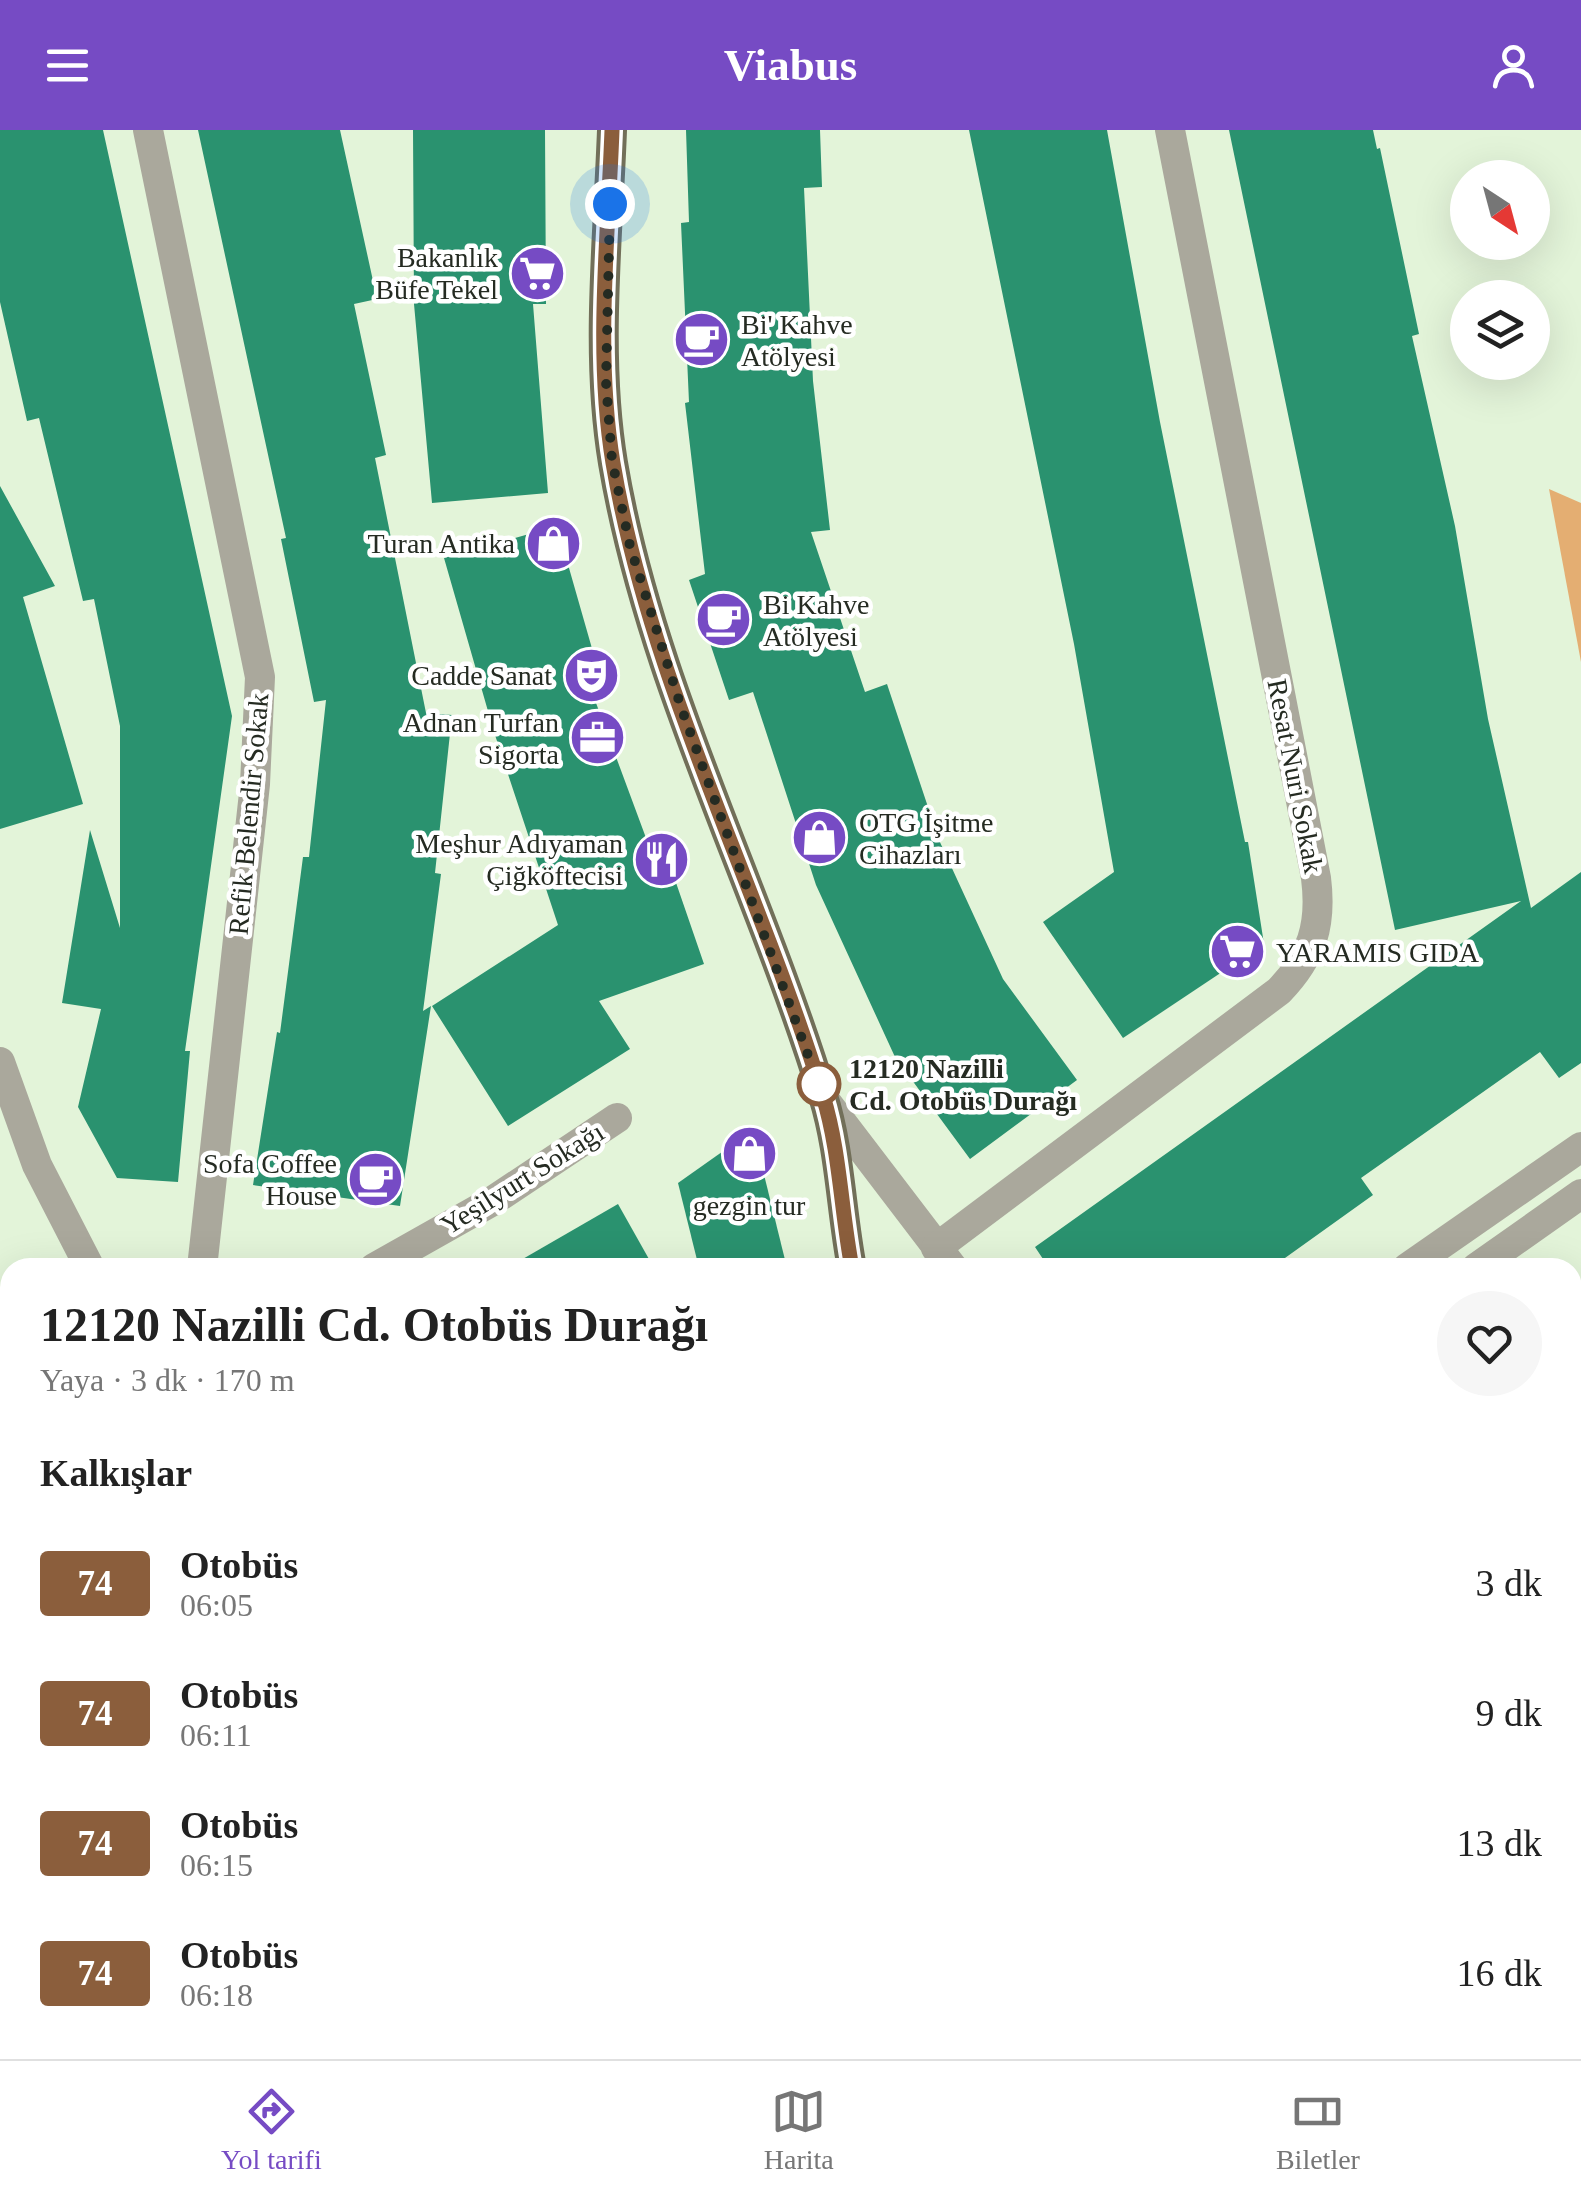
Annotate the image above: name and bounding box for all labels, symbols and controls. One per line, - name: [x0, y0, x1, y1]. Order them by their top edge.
- icon: menu: [40, 38, 95, 93]
- icon: person: [1486, 38, 1541, 93]
- text: Viabus: [724, 40, 857, 90]
- north arrow: [1450, 160, 1550, 260]
- map controls: [1450, 160, 1550, 380]
- your location: [585, 179, 635, 229]
- place label: Bakanlık Büfe Tekel: [375, 242, 498, 305]
- supermarket icon: Bakanlık Büfe Tekel: [507, 243, 567, 303]
- button: layers: [1450, 280, 1550, 380]
- place label: Bi' Kahve Atölyesi: [741, 309, 853, 372]
- cafe icon: Bi' Kahve Atölyesi: [672, 310, 732, 370]
- shop icon: Turan Antika: [524, 513, 584, 573]
- place label: Turan Antika: [367, 528, 516, 559]
- place label: Bi Kahve Atölyesi: [763, 589, 870, 652]
- cafe icon: Bi Kahve Atölyesi: [694, 590, 754, 650]
- theatre icon: Cadde Sanat: [561, 645, 621, 705]
- place label: Cadde Sanat: [411, 660, 552, 691]
- street label: Resat Nuri Sokak: [1261, 676, 1330, 876]
- street label: Refik Belendir Sokak: [222, 692, 275, 936]
- place label: Adnan Turfan Sigorta: [403, 707, 560, 770]
- office icon: Adnan Turfan Sigorta: [568, 708, 628, 768]
- place label: OTG İşitme Cihazları: [859, 807, 994, 870]
- shop icon: OTG İşitme Cihazları: [790, 808, 850, 868]
- place label: Meşhur Adıyaman Çiğköftecisi: [415, 828, 623, 891]
- restaurant icon: Meşhur Adıyaman Çiğköftecisi: [632, 829, 692, 889]
- supermarket icon: YARAMIS GIDA: [1207, 922, 1267, 982]
- place label: YARAMIS GIDA: [1276, 937, 1480, 968]
- place label: 12120 Nazilli Cd. Otobüs Durağı: [849, 1053, 1077, 1116]
- marker: 12120 Nazilli Cd. Otobüs Durağı: [798, 1063, 840, 1105]
- street label: Yeşilyurt Sokağı: [435, 1116, 610, 1241]
- shop icon: gezgin tur: [719, 1124, 779, 1184]
- place label: Sofa Coffee House: [203, 1148, 337, 1211]
- cafe icon: Sofa Coffee House: [346, 1149, 406, 1209]
- place label: gezgin tur: [693, 1190, 806, 1221]
- button: heart: [1437, 1291, 1542, 1396]
- text: 12120 Nazilli Cd. Otobüs Durağı: [40, 1298, 708, 1351]
- text: Yaya · 3 dk · 170 m: [40, 1362, 295, 1398]
- text: Kalkışlar: [40, 1452, 192, 1494]
- text: Otobüs: [180, 1544, 298, 1586]
- text: 3 dk: [1476, 1562, 1542, 1604]
- text: 74: [78, 1564, 113, 1603]
- text: 06:05: [180, 1587, 253, 1623]
- text: Otobüs: [180, 1674, 298, 1716]
- text: 9 dk: [1476, 1692, 1542, 1734]
- text: 74: [78, 1694, 113, 1733]
- text: 06:11: [180, 1717, 252, 1753]
- text: Otobüs: [180, 1804, 298, 1846]
- text: 13 dk: [1457, 1822, 1542, 1864]
- text: 74: [78, 1824, 113, 1863]
- text: 06:15: [180, 1847, 253, 1883]
- text: Otobüs: [180, 1934, 298, 1976]
- text: 16 dk: [1457, 1952, 1542, 1994]
- text: 74: [78, 1954, 113, 1993]
- text: 06:18: [180, 1977, 253, 2013]
- tab: Yol tarifi: [221, 2084, 322, 2176]
- tab: Harita: [764, 2084, 834, 2176]
- tab: Biletler: [1276, 2084, 1360, 2176]

